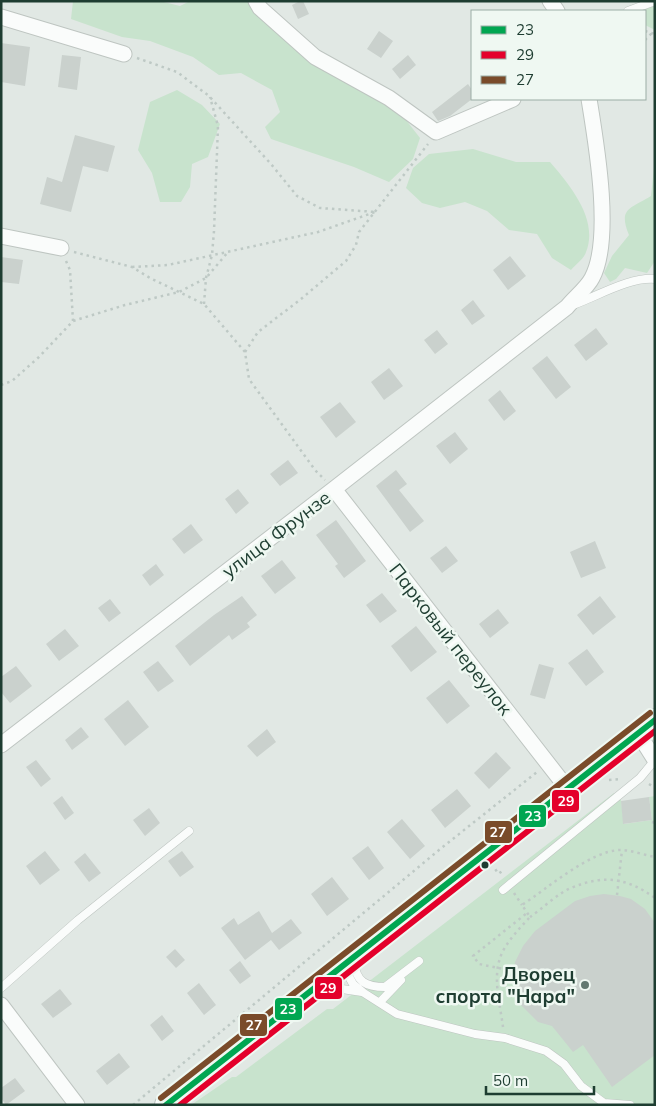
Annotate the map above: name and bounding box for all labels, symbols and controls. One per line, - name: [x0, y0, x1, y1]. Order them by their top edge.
- legend: [471, 10, 646, 100]
- text: 23: [516, 20, 534, 39]
- text: 29: [516, 45, 534, 64]
- text: 27: [516, 70, 534, 89]
- street label: улица Фрунзе: [217, 485, 335, 583]
- street label: Парковый переулок: [384, 558, 518, 720]
- line badge: 29: [551, 789, 580, 813]
- text: 29: [558, 792, 574, 810]
- line badge: 23: [518, 804, 547, 828]
- text: 23: [525, 807, 541, 825]
- line badge: 27: [484, 820, 513, 844]
- text: 27: [490, 823, 506, 841]
- unlabelled marker: [480, 860, 490, 870]
- place label: Дворец спорта "Нара": [436, 962, 575, 1008]
- line badge: 29: [314, 976, 343, 1000]
- text: 29: [320, 979, 336, 997]
- marker: Дворец спорта "Нара": [579, 979, 591, 991]
- line badge: 23: [274, 997, 303, 1021]
- text: 23: [280, 1000, 296, 1018]
- line badge: 27: [239, 1013, 268, 1037]
- text: 27: [246, 1016, 262, 1034]
- scale bar: [486, 1064, 594, 1096]
- text: 50 m: [493, 1071, 528, 1090]

